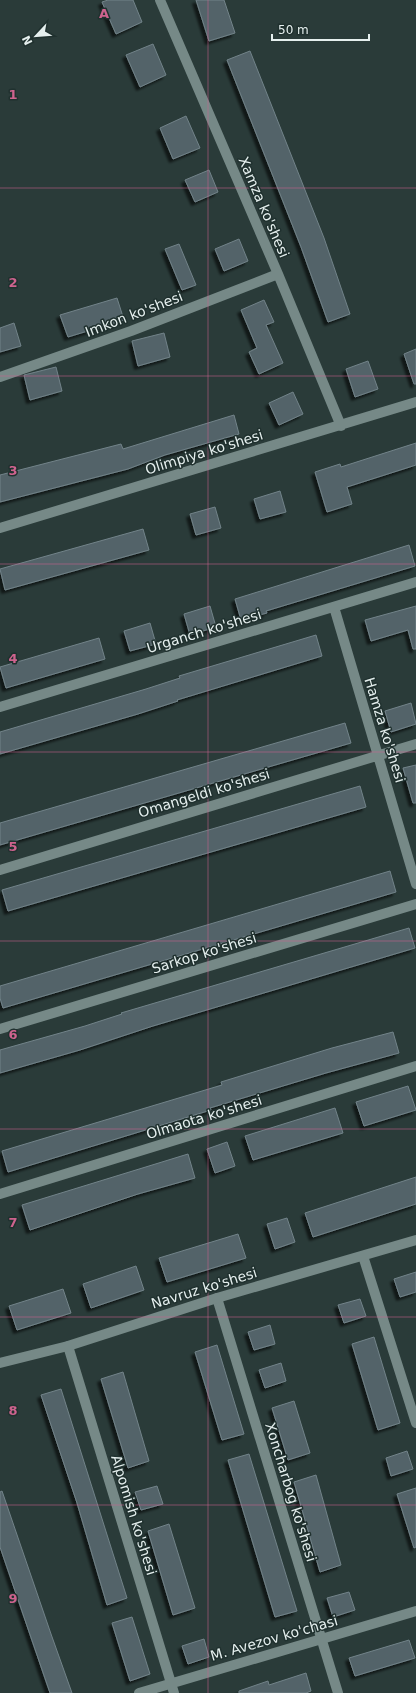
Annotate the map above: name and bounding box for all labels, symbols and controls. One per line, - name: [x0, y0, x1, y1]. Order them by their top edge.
- text: A: [99, 6, 109, 21]
- north arrow: [16, 16, 56, 56]
- scale bar: [272, 16, 369, 42]
- text: 50 m: [278, 23, 309, 37]
- text: N: [20, 33, 35, 47]
- text: 1: [8, 87, 18, 102]
- street label: Xamza ko'shesi: [236, 154, 292, 260]
- text: 2: [8, 275, 18, 290]
- street label: Imkon ko'shesi: [83, 288, 185, 340]
- street label: Olimpiya ko'shesi: [143, 426, 265, 478]
- text: 3: [8, 463, 18, 478]
- street label: Urganch ko'shesi: [145, 606, 263, 656]
- text: 4: [8, 651, 18, 666]
- street label: Hamza ko'shesi: [361, 675, 409, 785]
- street label: Omangeldi ko'shesi: [136, 765, 272, 821]
- text: 5: [8, 839, 18, 854]
- street label: Sarkop ko'shesi: [150, 929, 258, 977]
- text: 6: [8, 1027, 18, 1042]
- street label: Olmaota ko'shesi: [144, 1092, 264, 1142]
- text: 7: [8, 1215, 18, 1230]
- street label: Navruz ko'shesi: [149, 1264, 259, 1312]
- text: 8: [8, 1403, 18, 1418]
- street label: Xoncharbog ko'shesi: [262, 1420, 320, 1564]
- street label: Alpomish ko'shesi: [108, 1453, 160, 1577]
- text: 9: [8, 1591, 18, 1606]
- street label: M. Avezov ko'chasi: [209, 1612, 339, 1664]

